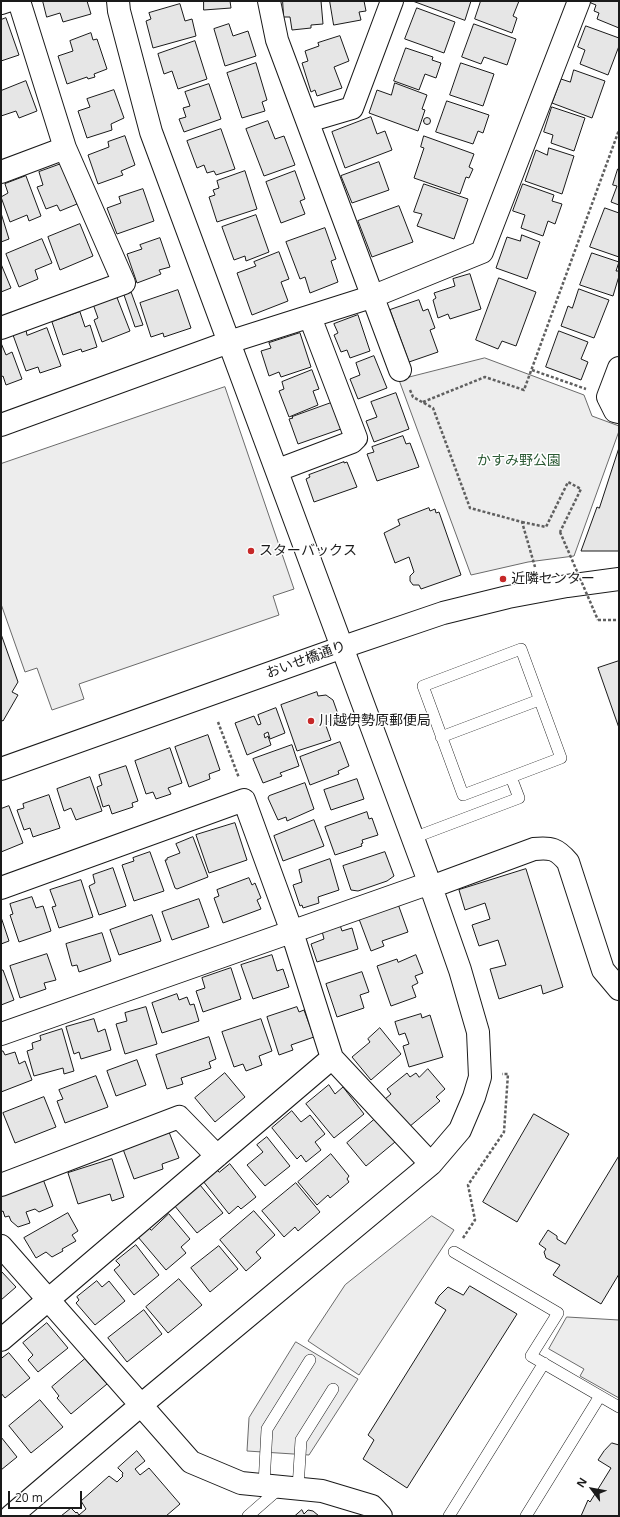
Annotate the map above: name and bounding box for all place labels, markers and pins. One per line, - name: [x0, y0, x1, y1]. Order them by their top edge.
- place label: スターバックス: [259, 543, 357, 559]
- marker: スターバックス: [246, 546, 256, 556]
- place label: 近隣センター: [511, 571, 595, 587]
- marker: 近隣センター: [498, 574, 508, 584]
- place label: 川越伊勢原郵便局: [319, 713, 431, 729]
- marker: 川越伊勢原郵便局: [306, 716, 316, 726]

